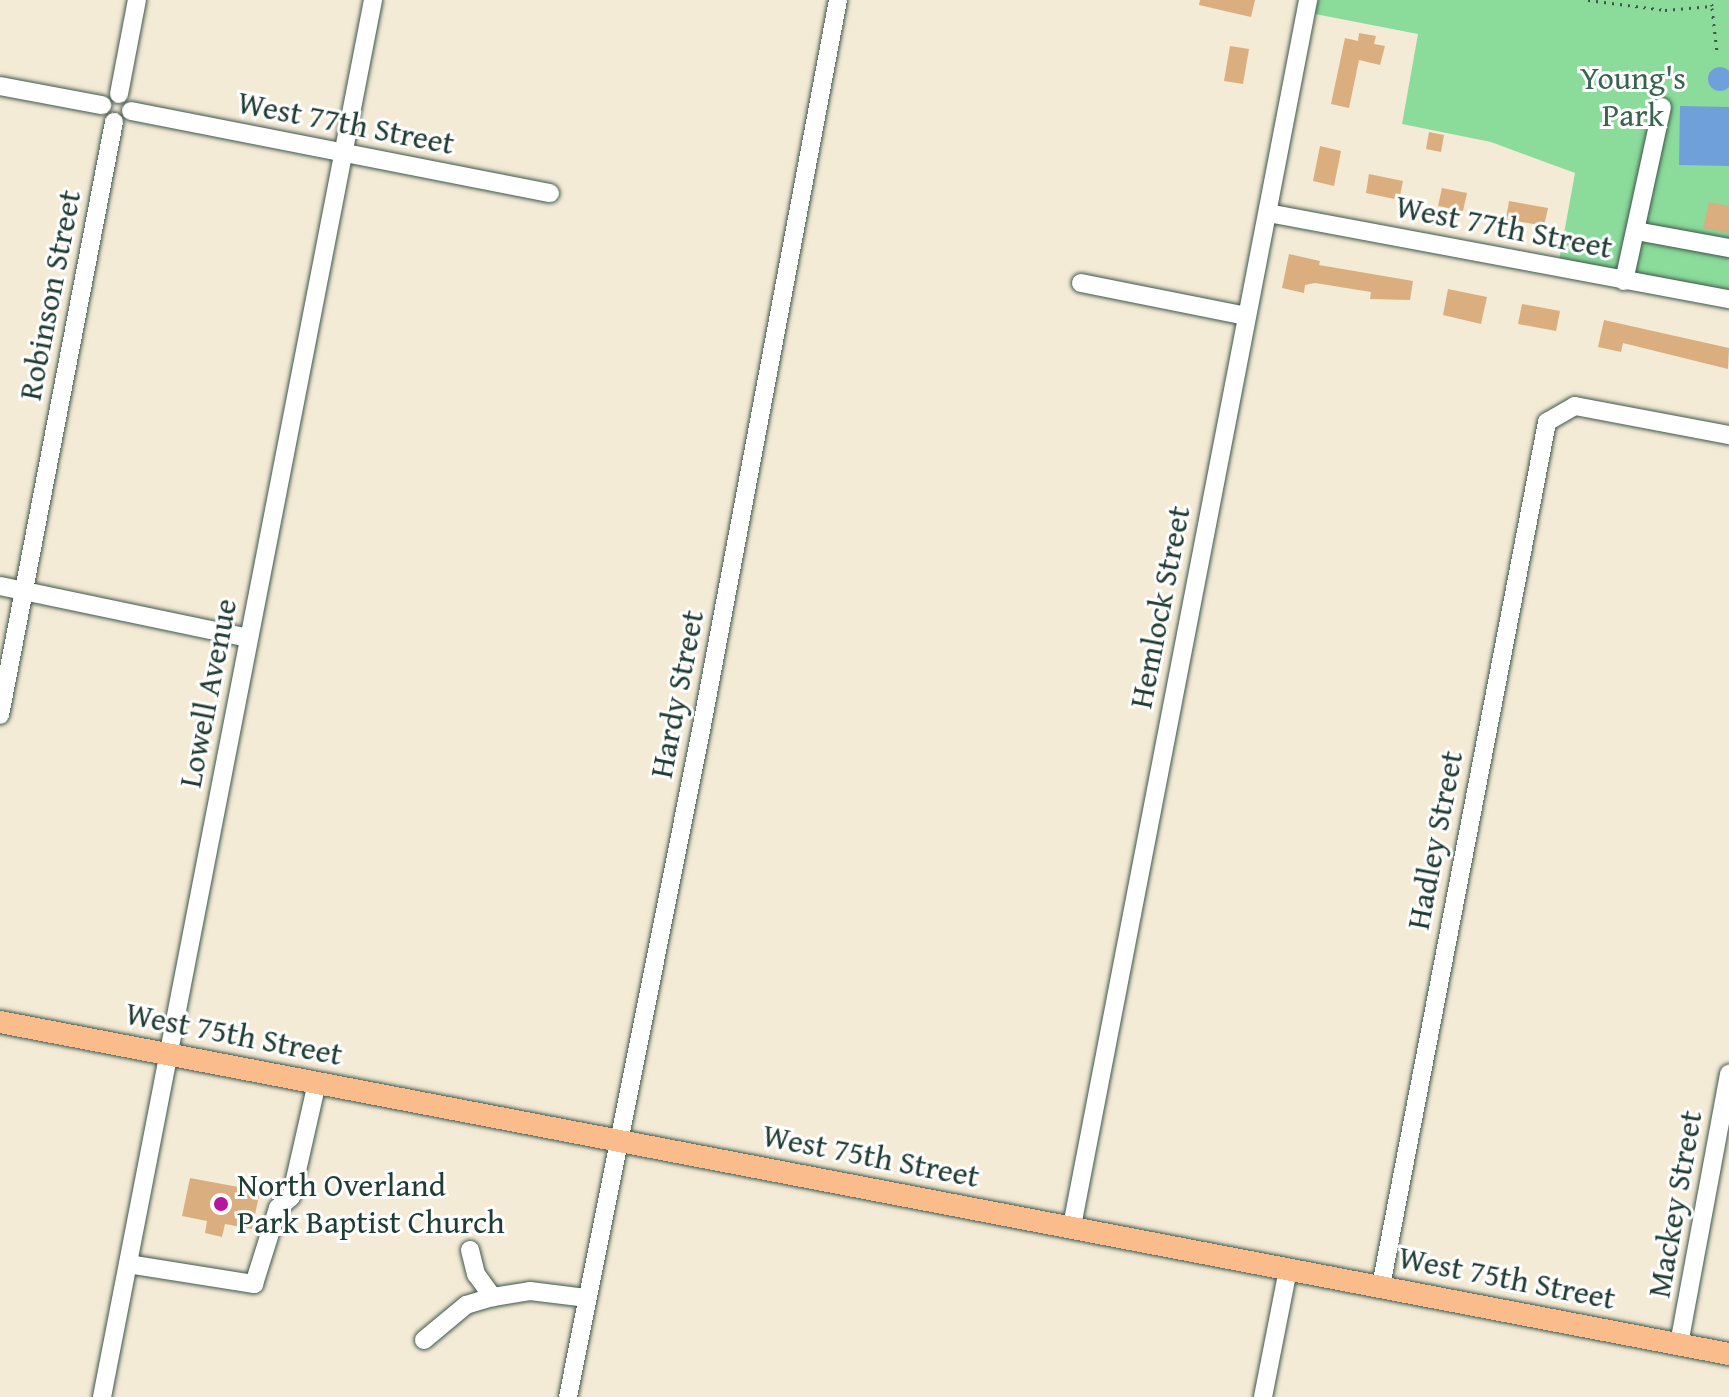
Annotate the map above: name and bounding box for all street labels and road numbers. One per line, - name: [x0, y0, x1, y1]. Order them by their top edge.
- street label: West 77th Street: [234, 83, 458, 163]
- street label: Robinson Street: [11, 187, 89, 403]
- street label: West 77th Street: [1392, 187, 1616, 267]
- street label: Hemlock Street: [1122, 502, 1198, 712]
- street label: Lowell Avenue: [171, 595, 245, 791]
- street label: Hardy Street: [642, 607, 712, 781]
- street label: Hadley Street: [1399, 747, 1471, 933]
- street label: West 75th Street: [122, 994, 346, 1074]
- street label: Mackey Street: [1640, 1107, 1710, 1301]
- street label: West 75th Street: [759, 1116, 983, 1196]
- street label: West 75th Street: [1395, 1238, 1619, 1318]

